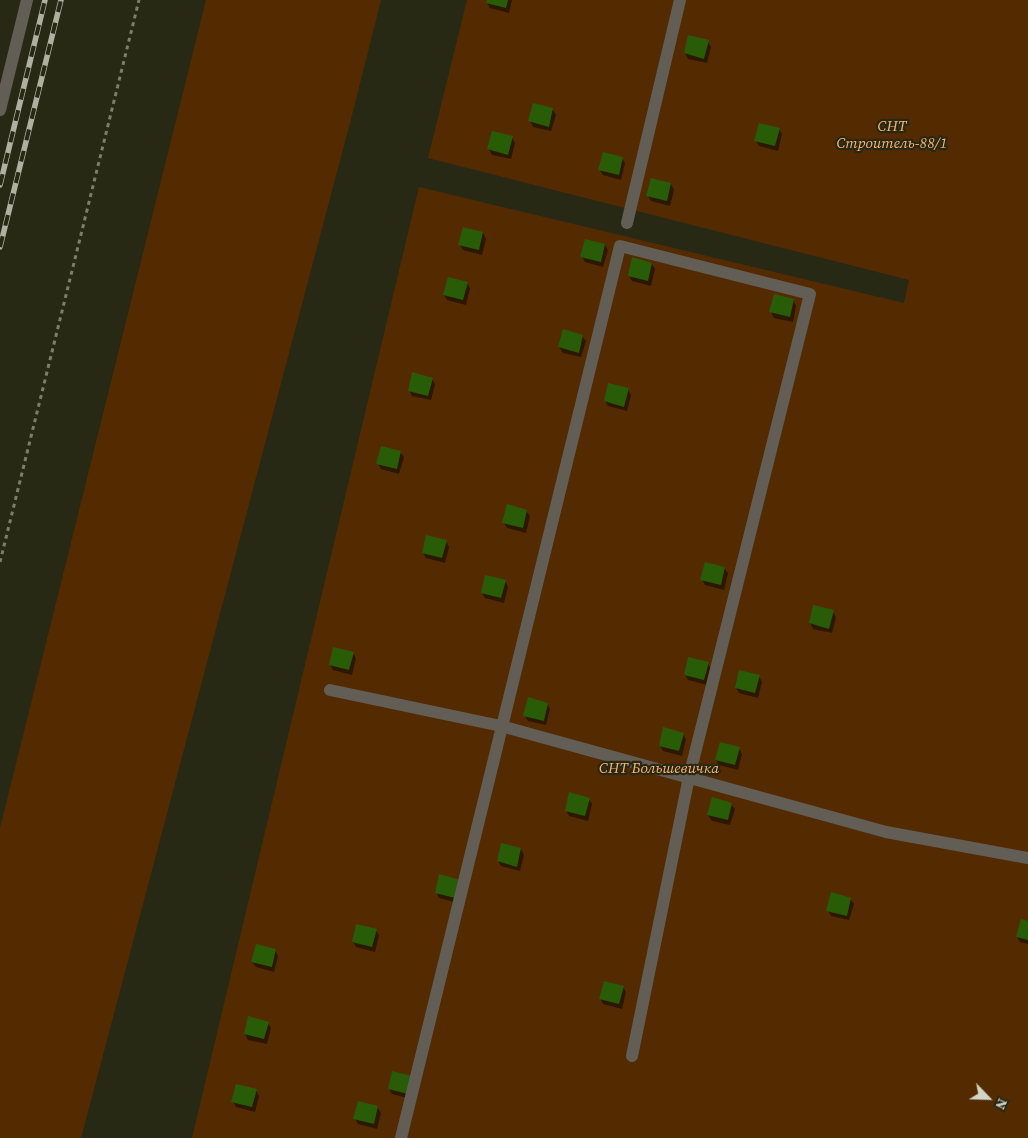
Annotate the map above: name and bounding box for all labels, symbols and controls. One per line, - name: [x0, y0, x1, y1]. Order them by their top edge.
- park label: СНТ Строитель-88/1: [836, 118, 948, 153]
- park label: СНТ Большевичка: [599, 760, 719, 778]
- north arrow: [963, 1073, 1013, 1123]
- text: N: [990, 1095, 1013, 1113]

